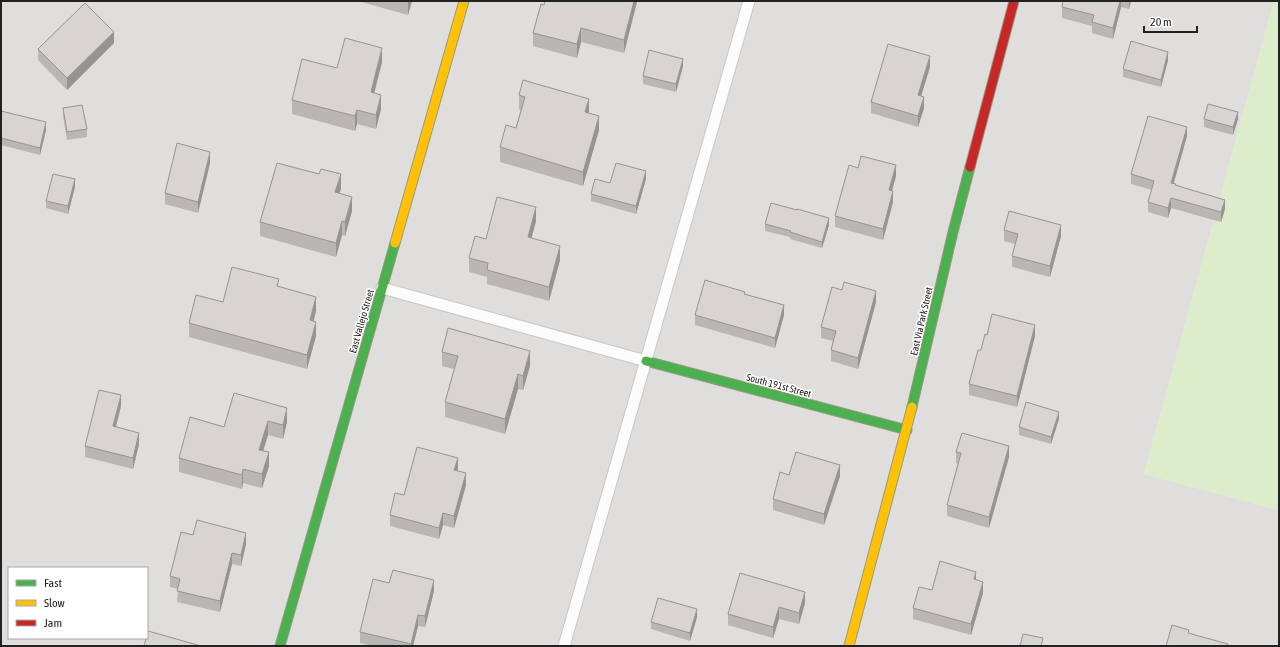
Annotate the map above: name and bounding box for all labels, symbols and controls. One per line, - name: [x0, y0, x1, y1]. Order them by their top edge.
- scale bar: [1144, 8, 1197, 34]
- text: 20 m: [1150, 15, 1172, 29]
- street label: East Via Park Street: [908, 286, 935, 356]
- street label: East Vallejo Street: [347, 288, 376, 354]
- street label: South 191st Street: [745, 372, 813, 399]
- legend: [8, 567, 148, 639]
- text: Fast: [44, 576, 62, 590]
- text: Slow: [44, 596, 65, 610]
- text: Jam: [44, 616, 62, 630]

